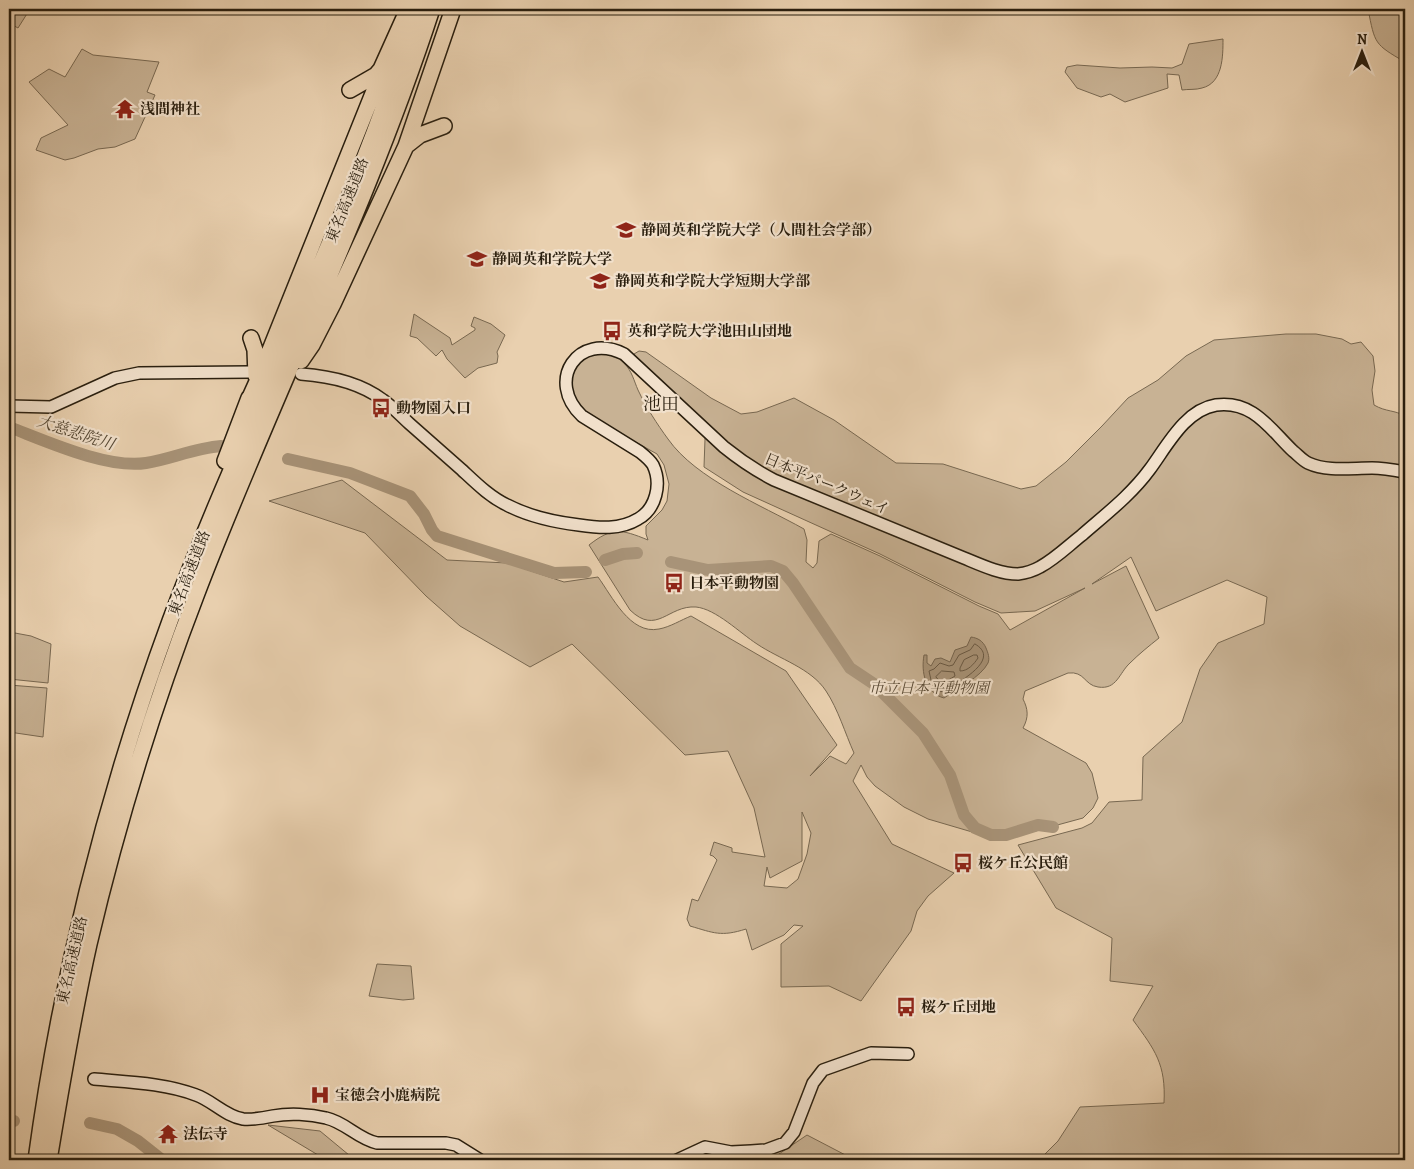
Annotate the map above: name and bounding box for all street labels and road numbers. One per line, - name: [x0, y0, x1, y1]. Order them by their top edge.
- street label: 東名高速道路: [321, 155, 373, 245]
- street label: 日本平パークウェイ: [761, 449, 893, 519]
- street label: 東名高速道路: [164, 527, 214, 619]
- street label: 東名高速道路: [52, 914, 92, 1006]

